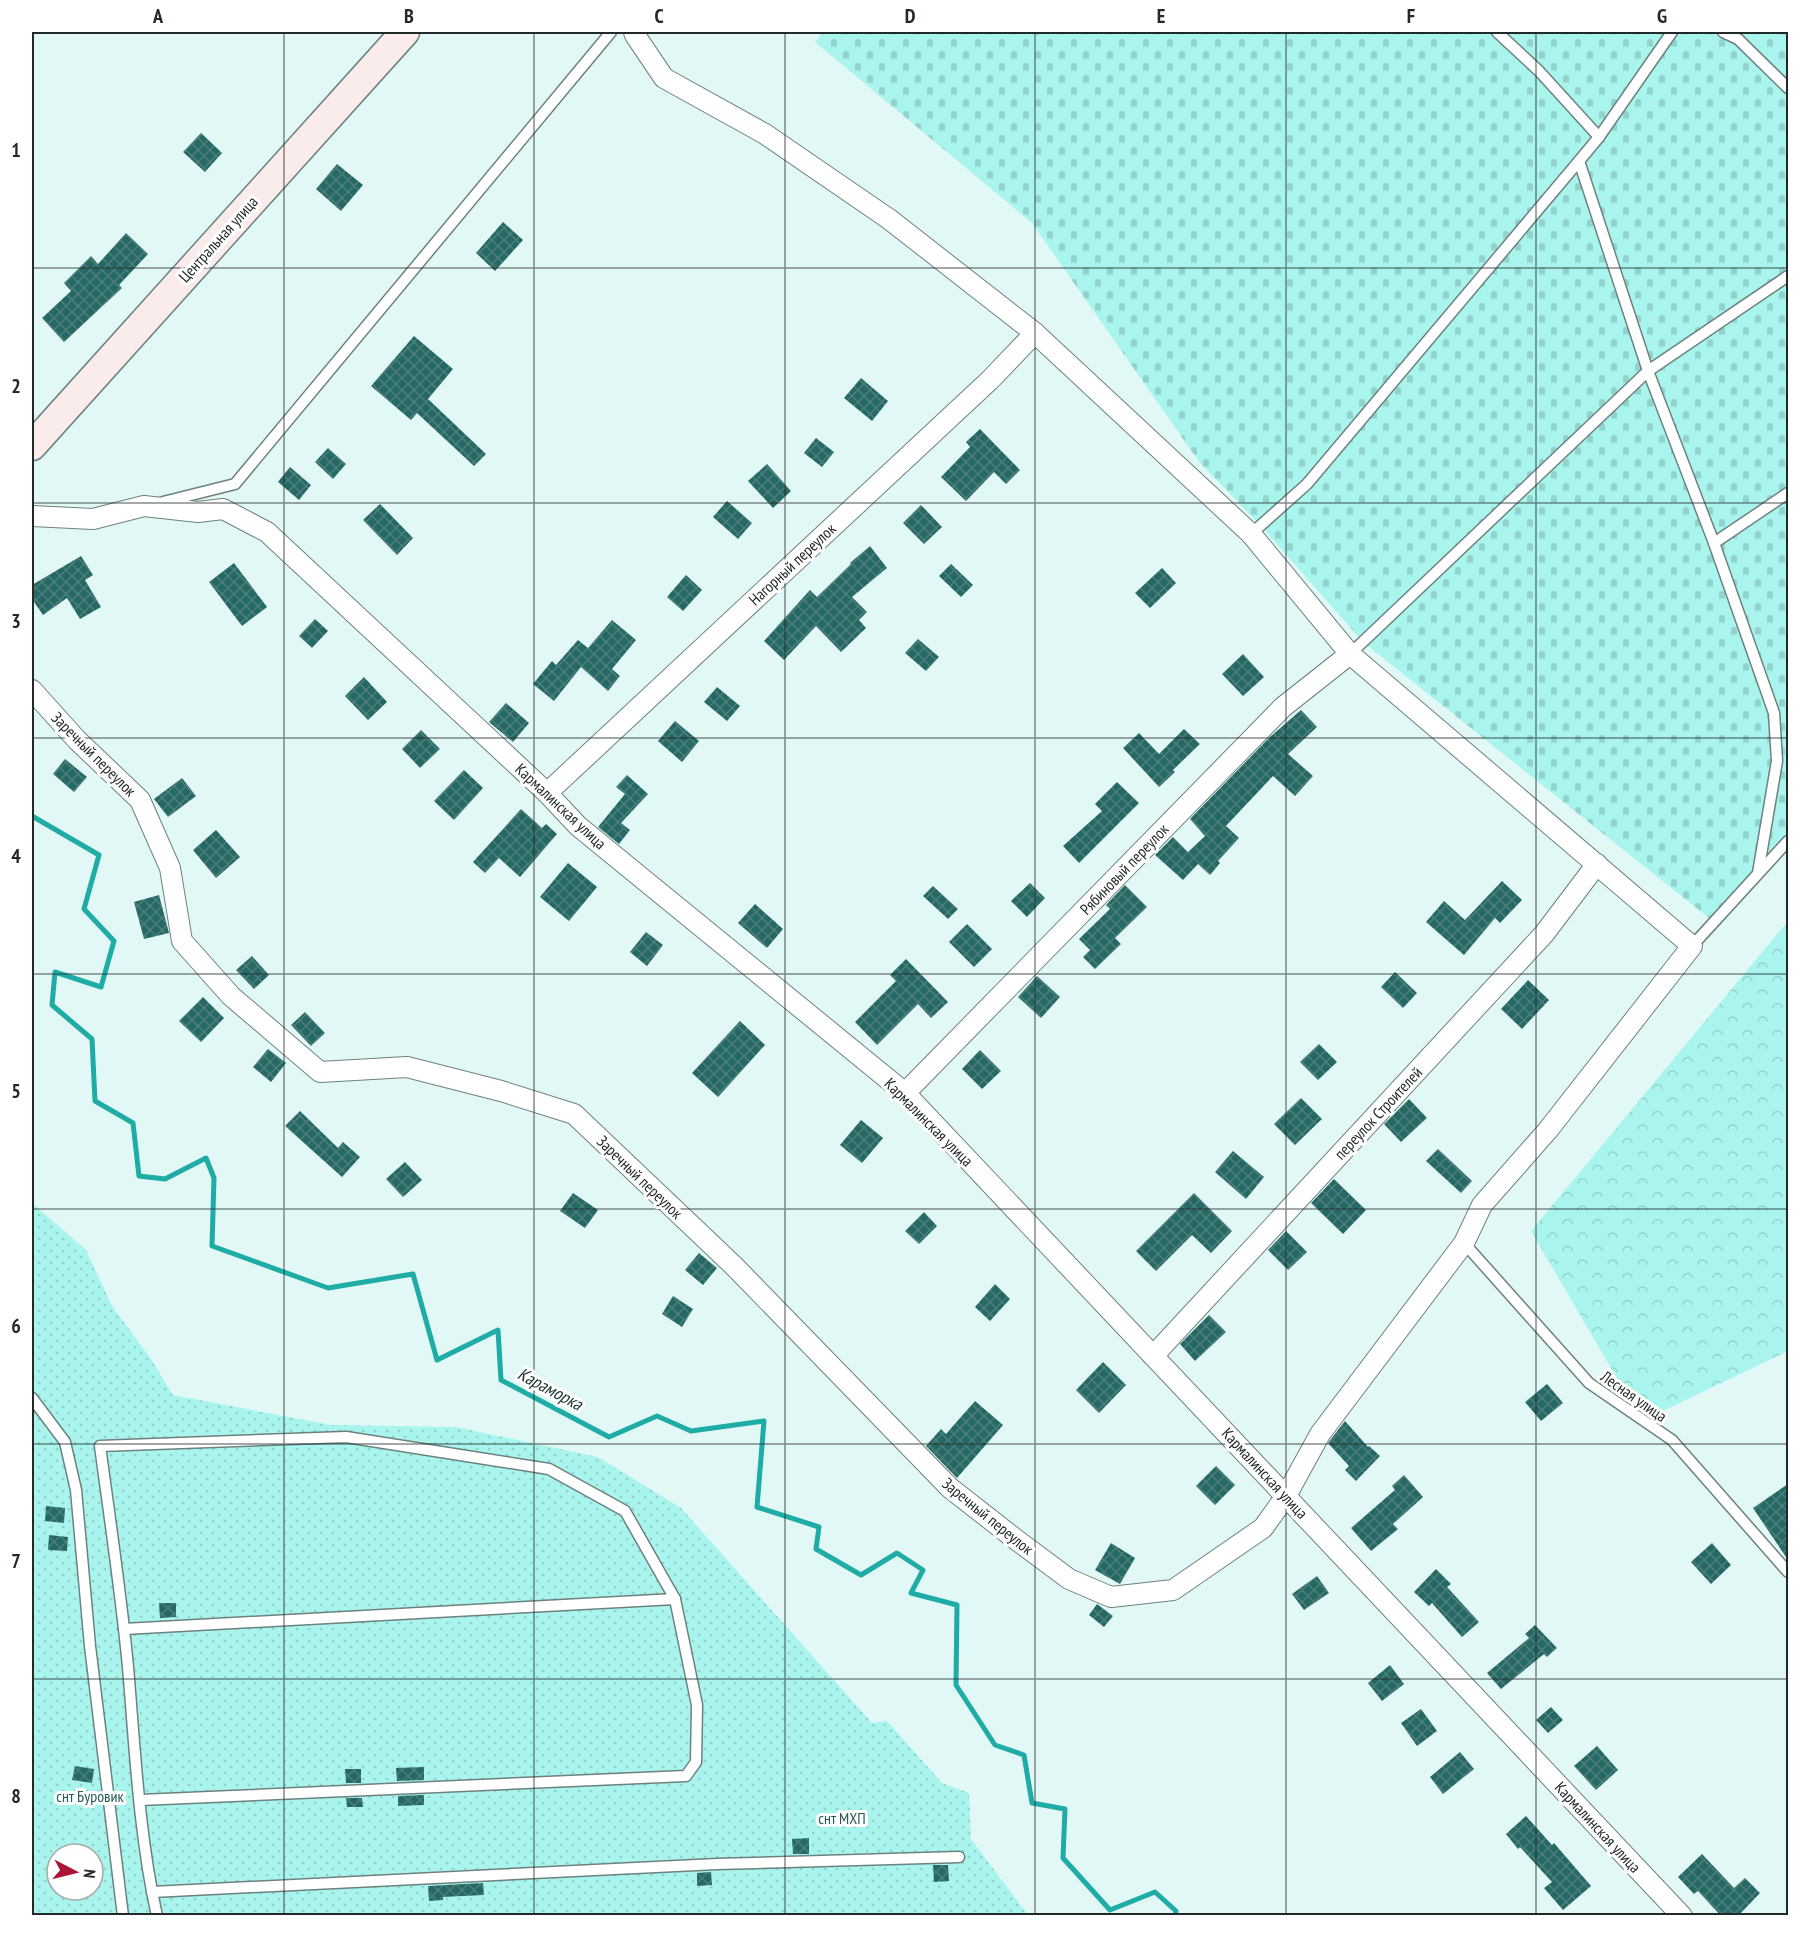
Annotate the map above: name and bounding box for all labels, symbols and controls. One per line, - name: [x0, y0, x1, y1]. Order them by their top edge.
- text: A: [152, 3, 164, 29]
- text: B: [404, 3, 414, 29]
- text: C: [654, 3, 664, 29]
- text: D: [905, 3, 916, 29]
- text: E: [1157, 3, 1165, 29]
- text: F: [1407, 3, 1415, 29]
- text: G: [1657, 3, 1667, 29]
- text: 1: [11, 137, 21, 163]
- street label: Центральная улица: [174, 192, 262, 286]
- text: 2: [11, 373, 21, 399]
- street label: Нагорный переулок: [744, 518, 840, 609]
- text: 3: [11, 608, 21, 634]
- street label: Заречный переулок: [48, 708, 141, 801]
- street label: Кармалинская улица: [511, 759, 611, 853]
- street label: Рябиновый переулок: [1075, 819, 1173, 919]
- text: 4: [11, 843, 21, 869]
- street label: переулок Строителей: [1330, 1062, 1426, 1164]
- street label: Кармалинская улица: [881, 1074, 977, 1170]
- text: 5: [11, 1078, 21, 1104]
- street label: Заречный переулок: [593, 1131, 688, 1223]
- text: 6: [11, 1313, 21, 1339]
- water label: Караморка: [514, 1362, 587, 1416]
- street label: Лесная улица: [1596, 1365, 1671, 1426]
- street label: Кармалинская улица: [1218, 1423, 1312, 1523]
- street label: Заречный переулок: [938, 1473, 1038, 1559]
- text: 7: [11, 1548, 21, 1574]
- street label: Кармалинская улица: [1551, 1777, 1645, 1877]
- text: 8: [11, 1783, 21, 1809]
- park label: снт Буровик: [56, 1786, 125, 1806]
- park label: снт МХП: [818, 1808, 866, 1828]
- north arrow: [45, 1842, 105, 1902]
- text: N: [79, 1868, 100, 1879]

